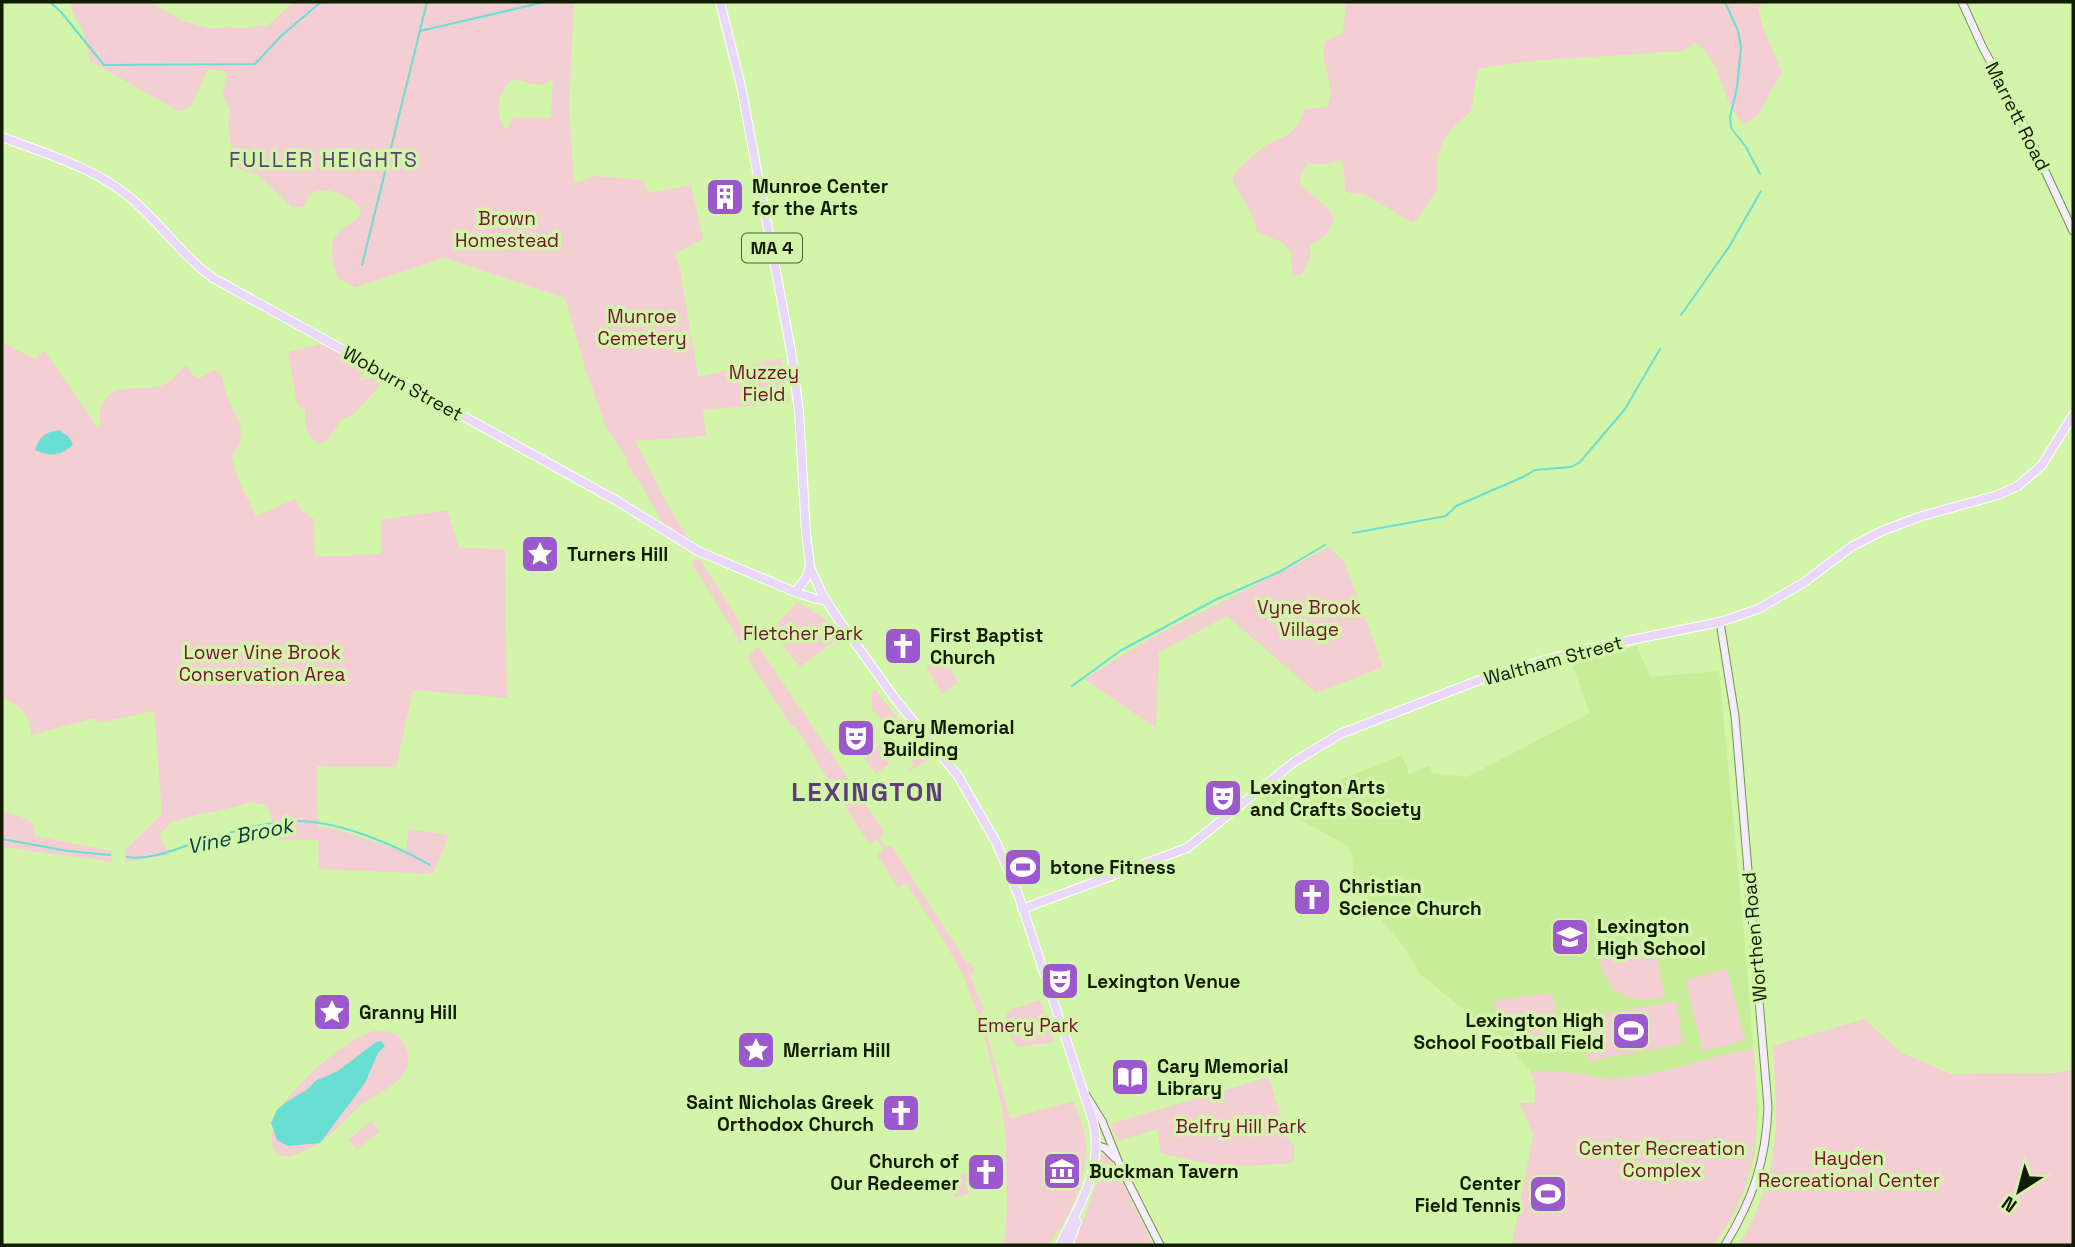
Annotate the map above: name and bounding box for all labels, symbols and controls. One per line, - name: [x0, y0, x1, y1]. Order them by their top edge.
- street label: Marrett Road: [1979, 58, 2056, 175]
- district label: FULLER HEIGHTS: [229, 146, 419, 173]
- place label: Munroe Center for the Arts: [752, 174, 888, 221]
- building icon: Munroe Center for the Arts: [704, 176, 746, 218]
- park label: Brown Homestead: [455, 206, 559, 253]
- road number: MA 4: [742, 234, 802, 262]
- park label: Munroe Cemetery: [597, 304, 687, 351]
- street label: Woburn Street: [338, 340, 467, 427]
- park label: Muzzey Field: [729, 360, 799, 407]
- place icon: Turners Hill: [519, 533, 561, 575]
- place label: Turners Hill: [567, 542, 668, 567]
- park label: Vyne Brook Village: [1257, 595, 1361, 642]
- park label: Fletcher Park: [743, 621, 863, 646]
- place label: First Baptist Church: [930, 623, 1043, 670]
- church icon: First Baptist Church: [882, 625, 924, 667]
- street label: Waltham Street: [1481, 630, 1625, 691]
- park label: Lower Vine Brook Conservation Area: [179, 640, 345, 687]
- place label: Cary Memorial Building: [883, 715, 1014, 762]
- theatre icon: Cary Memorial Building: [835, 717, 877, 759]
- district label: LEXINGTON: [791, 775, 945, 809]
- place label: Lexington Arts and Crafts Society: [1250, 775, 1421, 822]
- theatre icon: Lexington Arts and Crafts Society: [1202, 777, 1244, 819]
- water label: Vine Brook: [184, 811, 298, 860]
- sports icon: btone Fitness: [1002, 846, 1044, 888]
- place label: btone Fitness: [1050, 855, 1176, 880]
- street label: Worthen Road: [1736, 871, 1773, 1003]
- place label: Christian Science Church: [1339, 874, 1482, 921]
- church icon: Christian Science Church: [1291, 876, 1333, 918]
- place label: Lexington High School: [1597, 914, 1706, 961]
- school or university icon: Lexington High School: [1549, 916, 1591, 958]
- theatre icon: Lexington Venue: [1039, 960, 1081, 1002]
- place label: Lexington Venue: [1087, 969, 1240, 994]
- place icon: Granny Hill: [311, 991, 353, 1033]
- place label: Granny Hill: [359, 1000, 457, 1025]
- place label: Lexington High School Football Field: [1413, 1008, 1604, 1055]
- sports icon: Lexington High School Football Field: [1610, 1010, 1652, 1052]
- park label: Emery Park: [977, 1013, 1079, 1038]
- place icon: Merriam Hill: [735, 1029, 777, 1071]
- place label: Merriam Hill: [783, 1038, 890, 1063]
- place label: Cary Memorial Library: [1157, 1054, 1288, 1101]
- library icon: Cary Memorial Library: [1109, 1056, 1151, 1098]
- place label: Saint Nicholas Greek Orthodox Church: [686, 1090, 874, 1137]
- church icon: Saint Nicholas Greek Orthodox Church: [880, 1092, 922, 1134]
- park label: Belfry Hill Park: [1175, 1114, 1307, 1139]
- park label: Center Recreation Complex: [1579, 1136, 1745, 1183]
- park label: Hayden Recreational Center: [1758, 1146, 1940, 1193]
- place label: Church of Our Redeemer: [830, 1149, 959, 1196]
- museum icon: Buckman Tavern: [1041, 1150, 1083, 1192]
- church icon: Church of Our Redeemer: [965, 1151, 1007, 1193]
- north arrow: [1984, 1156, 2054, 1226]
- place label: Buckman Tavern: [1089, 1159, 1239, 1184]
- place label: Center Field Tennis: [1415, 1171, 1521, 1218]
- sports icon: Center Field Tennis: [1527, 1173, 1569, 1215]
- text: N: [1997, 1190, 2022, 1218]

